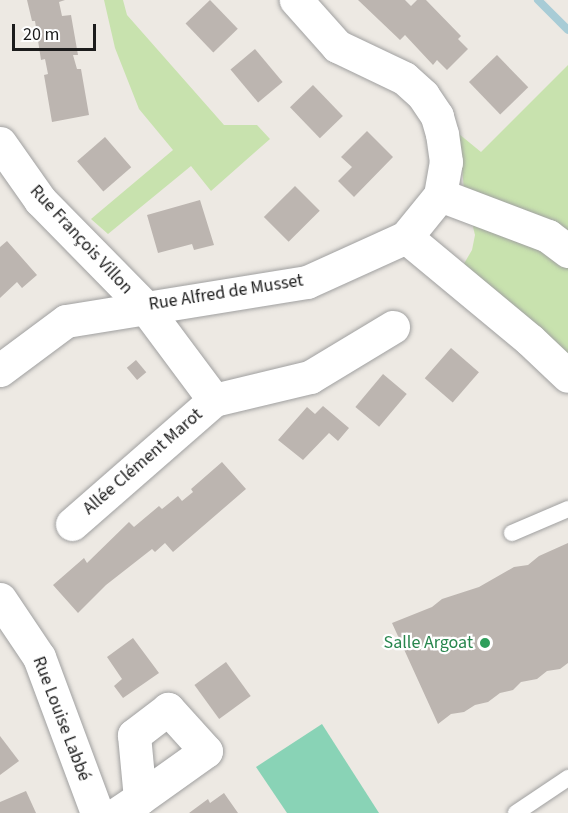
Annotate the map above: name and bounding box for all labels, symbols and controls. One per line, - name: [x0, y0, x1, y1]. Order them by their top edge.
- scale bar: [15, 12, 99, 50]
- text: 20 m: [23, 22, 59, 47]
- street label: Rue François Villon: [25, 181, 137, 299]
- street label: Rue Alfred de Musset: [147, 270, 305, 316]
- street label: Allée Clément Marot: [79, 404, 207, 520]
- place label: Salle Argoat: [384, 632, 473, 654]
- marker: Salle Argoat: [478, 636, 492, 650]
- street label: Rue Louise Labbé: [27, 654, 95, 784]

